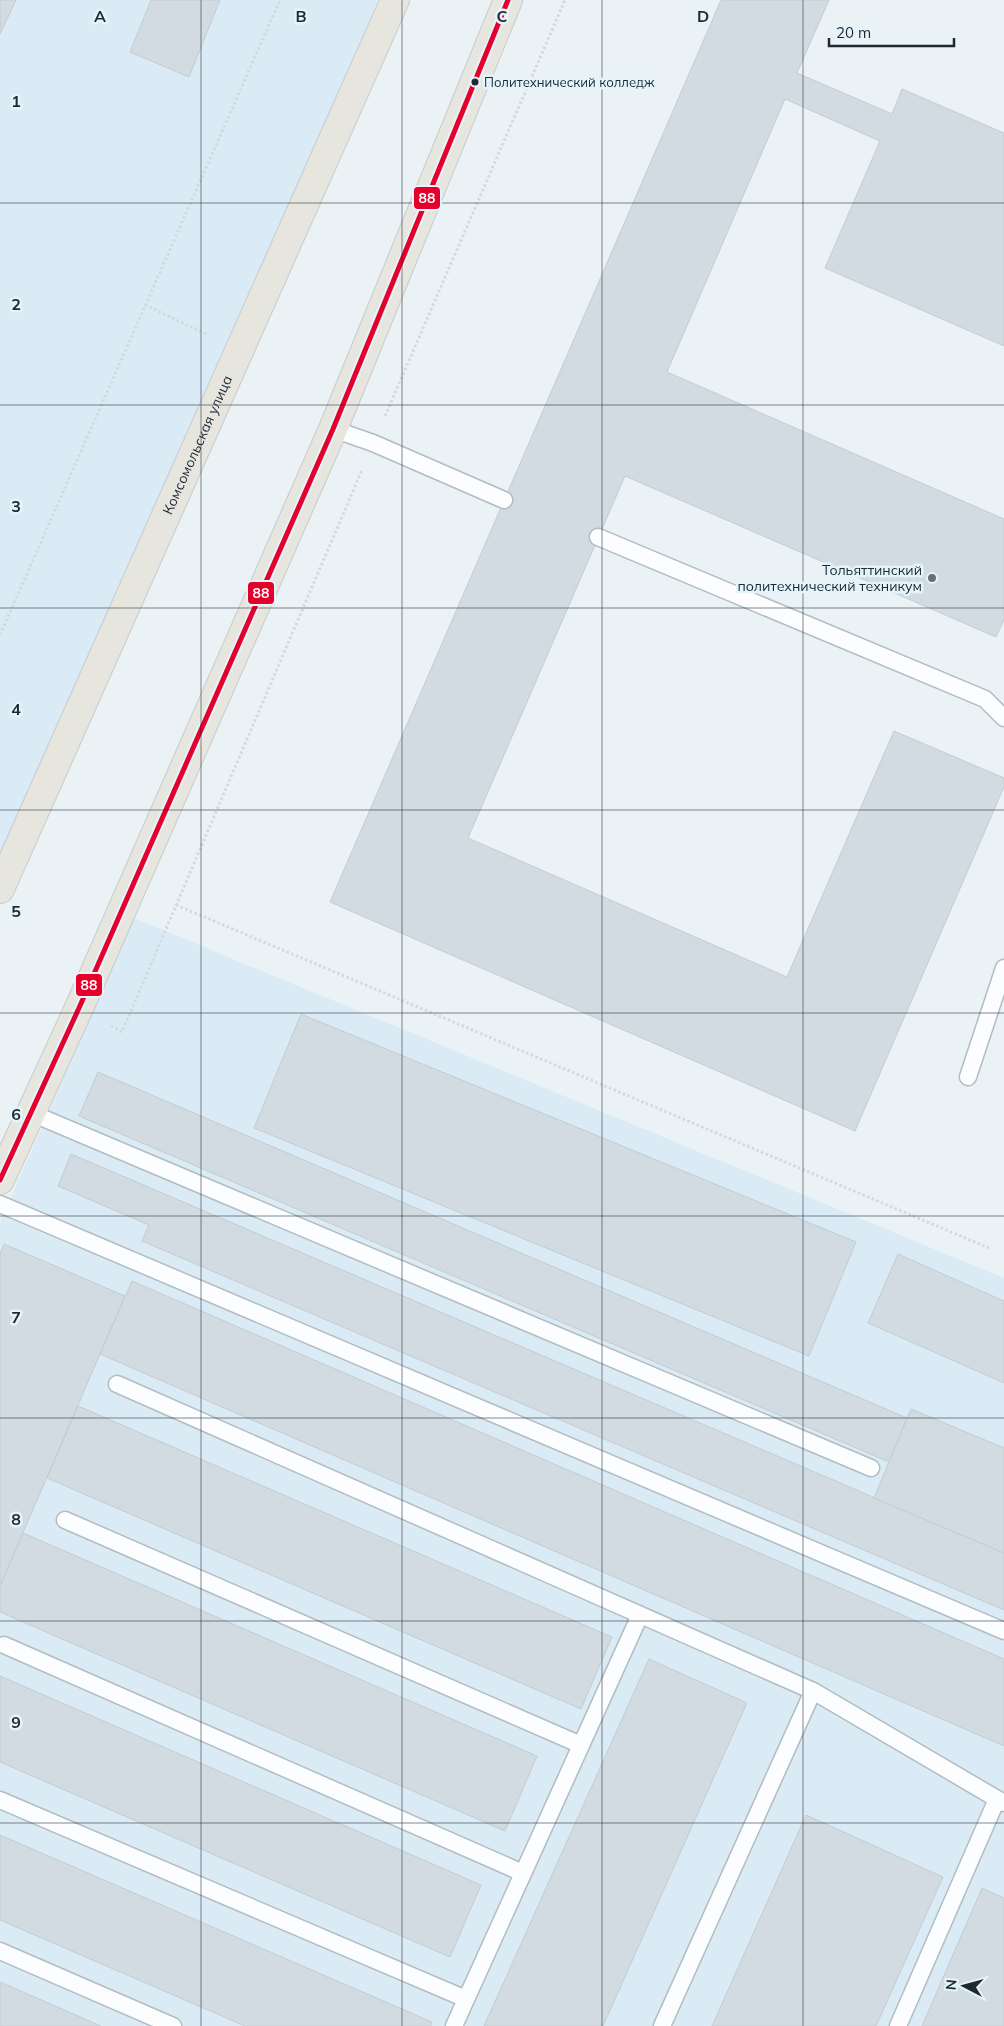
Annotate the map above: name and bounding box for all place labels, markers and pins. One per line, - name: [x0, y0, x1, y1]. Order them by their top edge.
- place label: Политехнический колледж: [484, 74, 655, 90]
- marker: Политехнический колледж: [470, 77, 480, 87]
- place label: Тольяттинский политехнический техникум: [737, 561, 922, 595]
- marker: Тольяттинский политехнический техникум: [926, 572, 938, 584]

